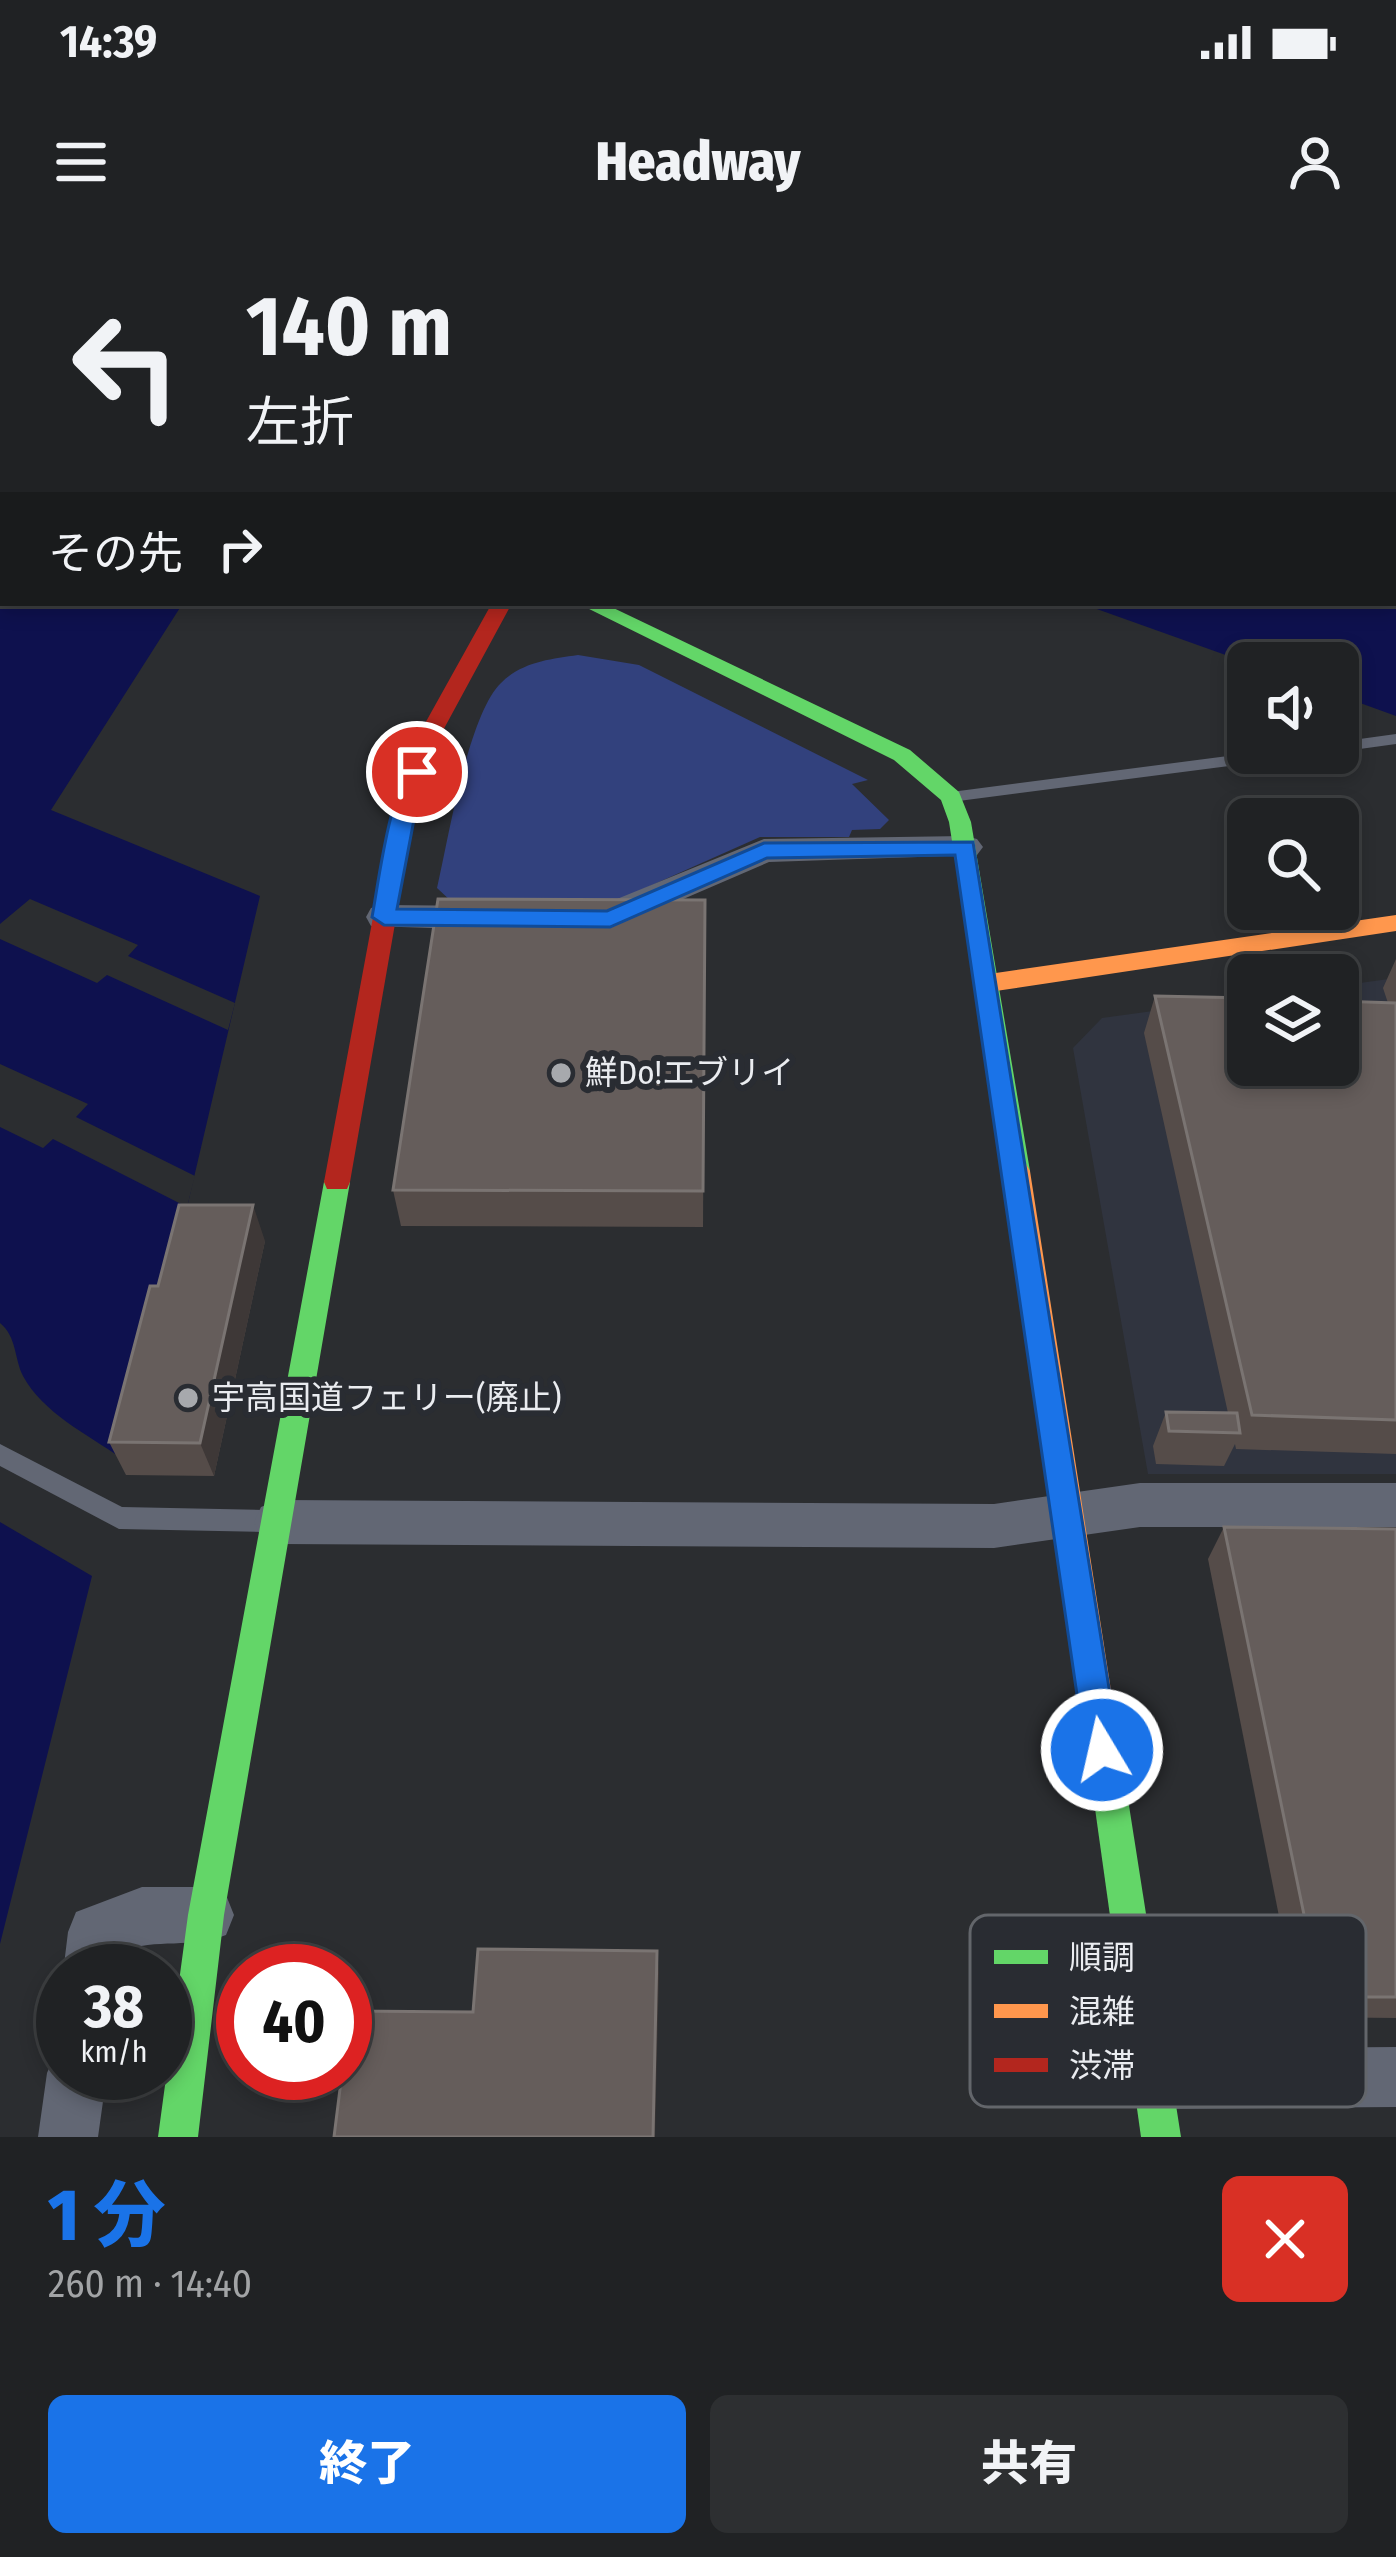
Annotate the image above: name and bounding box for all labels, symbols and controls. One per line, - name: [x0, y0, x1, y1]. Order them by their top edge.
- text: 14:39: [60, 15, 157, 69]
- icon: menu: [48, 129, 114, 195]
- icon: person: [1282, 129, 1348, 195]
- text: Headway: [596, 130, 800, 194]
- text: 140 m: [246, 276, 452, 377]
- icon: left: [48, 288, 204, 444]
- text: 左折: [246, 391, 354, 455]
- icon: right: [207, 516, 273, 582]
- text: その先: [48, 527, 183, 581]
- map controls: [1227, 642, 1359, 1086]
- button: sound: [1227, 642, 1359, 774]
- pin: [366, 721, 468, 823]
- icon: arrive: [384, 739, 450, 805]
- button: search: [1227, 798, 1359, 930]
- button: layers: [1227, 954, 1359, 1086]
- place label: 鮮Do!エブリイ: [585, 1053, 794, 1093]
- marker: 鮮Do!エブリイ: [548, 1060, 574, 1086]
- place label: 宇高国道フェリー(廃止): [212, 1378, 561, 1418]
- marker: 宇高国道フェリー(廃止): [175, 1385, 201, 1411]
- position arrow: [1039, 1687, 1165, 1813]
- legend: [970, 1915, 1366, 2107]
- text: 順調: [1069, 1938, 1135, 1978]
- speed limit sign: 40: [216, 1944, 372, 2100]
- text: 38: [84, 1971, 144, 2043]
- text: 混雑: [1069, 1992, 1135, 2032]
- text: km/h: [81, 2034, 147, 2070]
- text: 渋滞: [1069, 2046, 1135, 2086]
- text: 1 分: [48, 2173, 166, 2259]
- button: close: [1222, 2176, 1348, 2302]
- text: 260 m · 14:40: [48, 2261, 252, 2307]
- button: 終了: [48, 2395, 686, 2533]
- button: 共有: [710, 2395, 1348, 2533]

